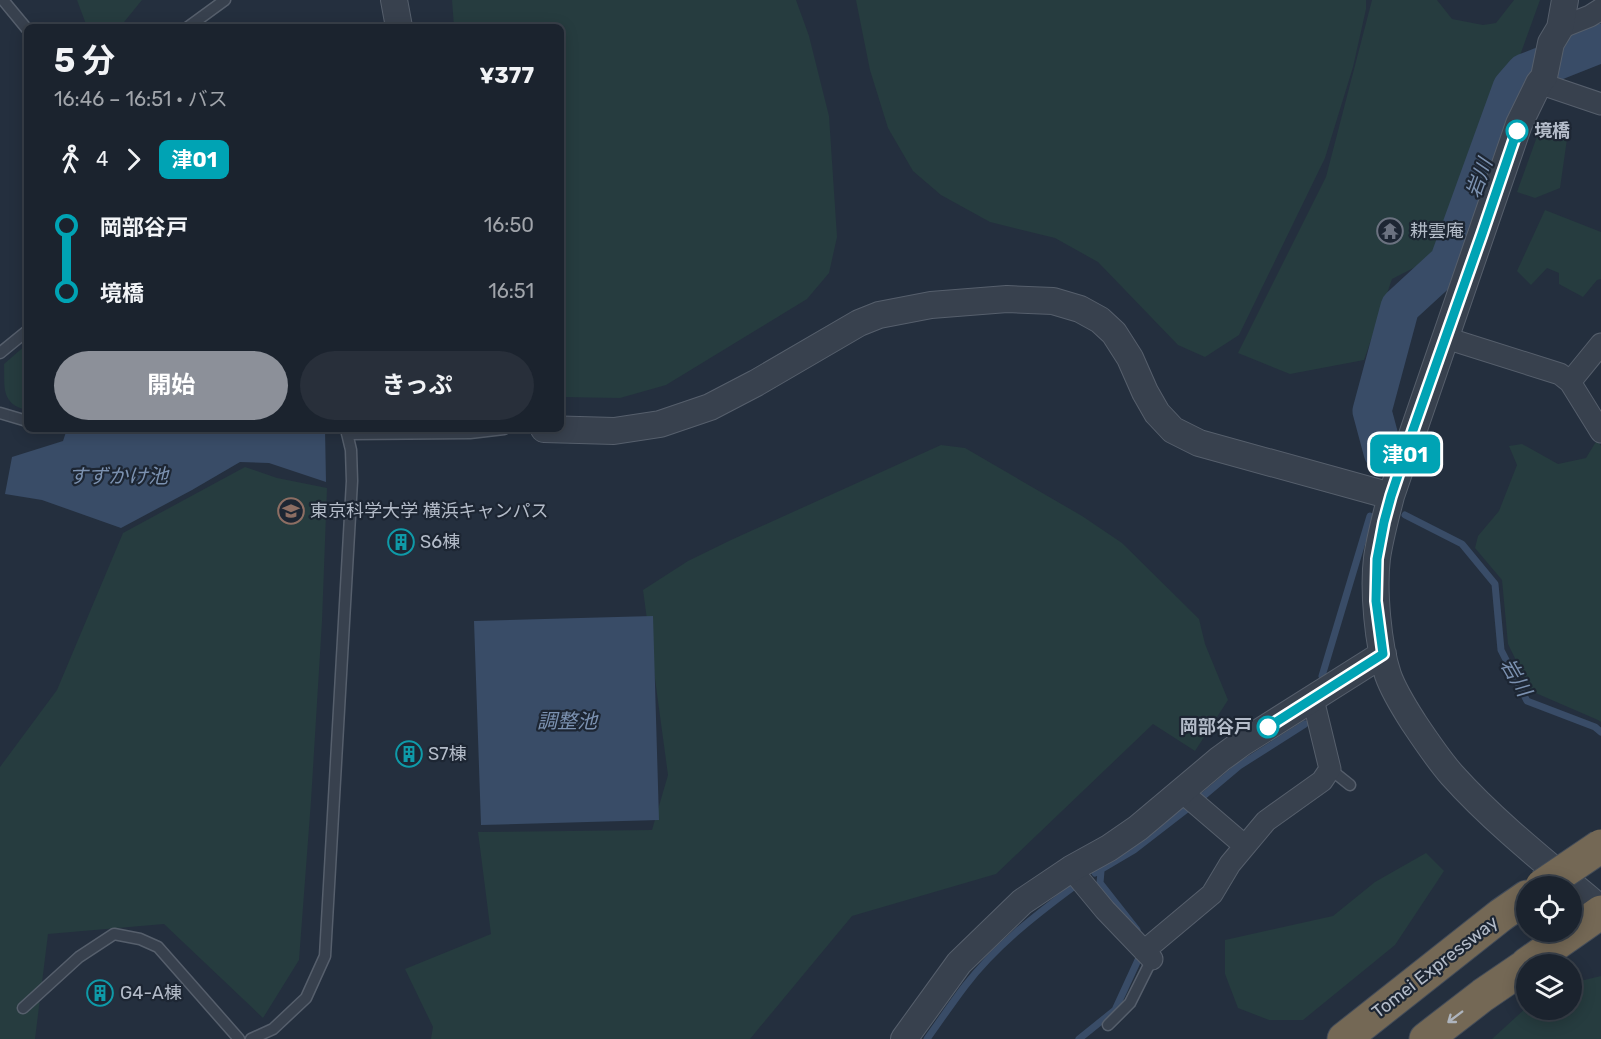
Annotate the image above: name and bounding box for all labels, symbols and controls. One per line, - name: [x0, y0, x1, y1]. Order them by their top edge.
- text: 5 分: [54, 41, 115, 80]
- text: ¥377: [479, 62, 534, 89]
- text: 16:46 – 16:51 · バス: [54, 87, 228, 111]
- marker: 境橋: [1506, 120, 1528, 142]
- place label: 境橋: [1534, 120, 1570, 142]
- icon: walk: [54, 143, 87, 176]
- icon: forward: [117, 143, 150, 176]
- text: 4: [96, 147, 108, 171]
- text: 津01: [171, 147, 217, 172]
- water label: 岩川: [1461, 153, 1498, 201]
- text: 16:50: [484, 213, 534, 237]
- text: 岡部谷戸: [100, 214, 188, 241]
- temple icon: 耕雲庵: [1375, 216, 1405, 246]
- place label: 耕雲庵: [1410, 220, 1464, 242]
- text: 16:51: [488, 279, 534, 303]
- text: 境橋: [100, 280, 144, 307]
- button: 開始: [54, 351, 288, 420]
- button: きっぷ: [300, 351, 534, 420]
- line badge: 津01: [1370, 434, 1440, 474]
- text: 津01: [1382, 442, 1428, 467]
- water label: すずかけ池: [68, 464, 170, 488]
- school or university icon: 東京科学大学 横浜キャンパス: [276, 496, 306, 526]
- place label: 東京科学大学 横浜キャンパス: [310, 500, 548, 522]
- building icon: S6棟: [386, 527, 416, 557]
- place label: S6棟: [420, 531, 460, 553]
- water label: 岩川: [1496, 654, 1537, 702]
- water label: 調整池: [537, 709, 599, 733]
- place label: 岡部谷戸: [1180, 716, 1252, 738]
- marker: 岡部谷戸: [1257, 716, 1279, 738]
- building icon: S7棟: [394, 739, 424, 769]
- place label: S7棟: [428, 743, 466, 765]
- map controls: [1516, 876, 1582, 1020]
- button: locate: [1516, 876, 1582, 942]
- street label: Tomei Expressway: [1368, 911, 1502, 1023]
- button: layers: [1516, 954, 1582, 1020]
- building icon: G4-A棟: [85, 978, 115, 1008]
- place label: G4-A棟: [120, 982, 182, 1004]
- one-way arrow: [1447, 1011, 1463, 1023]

